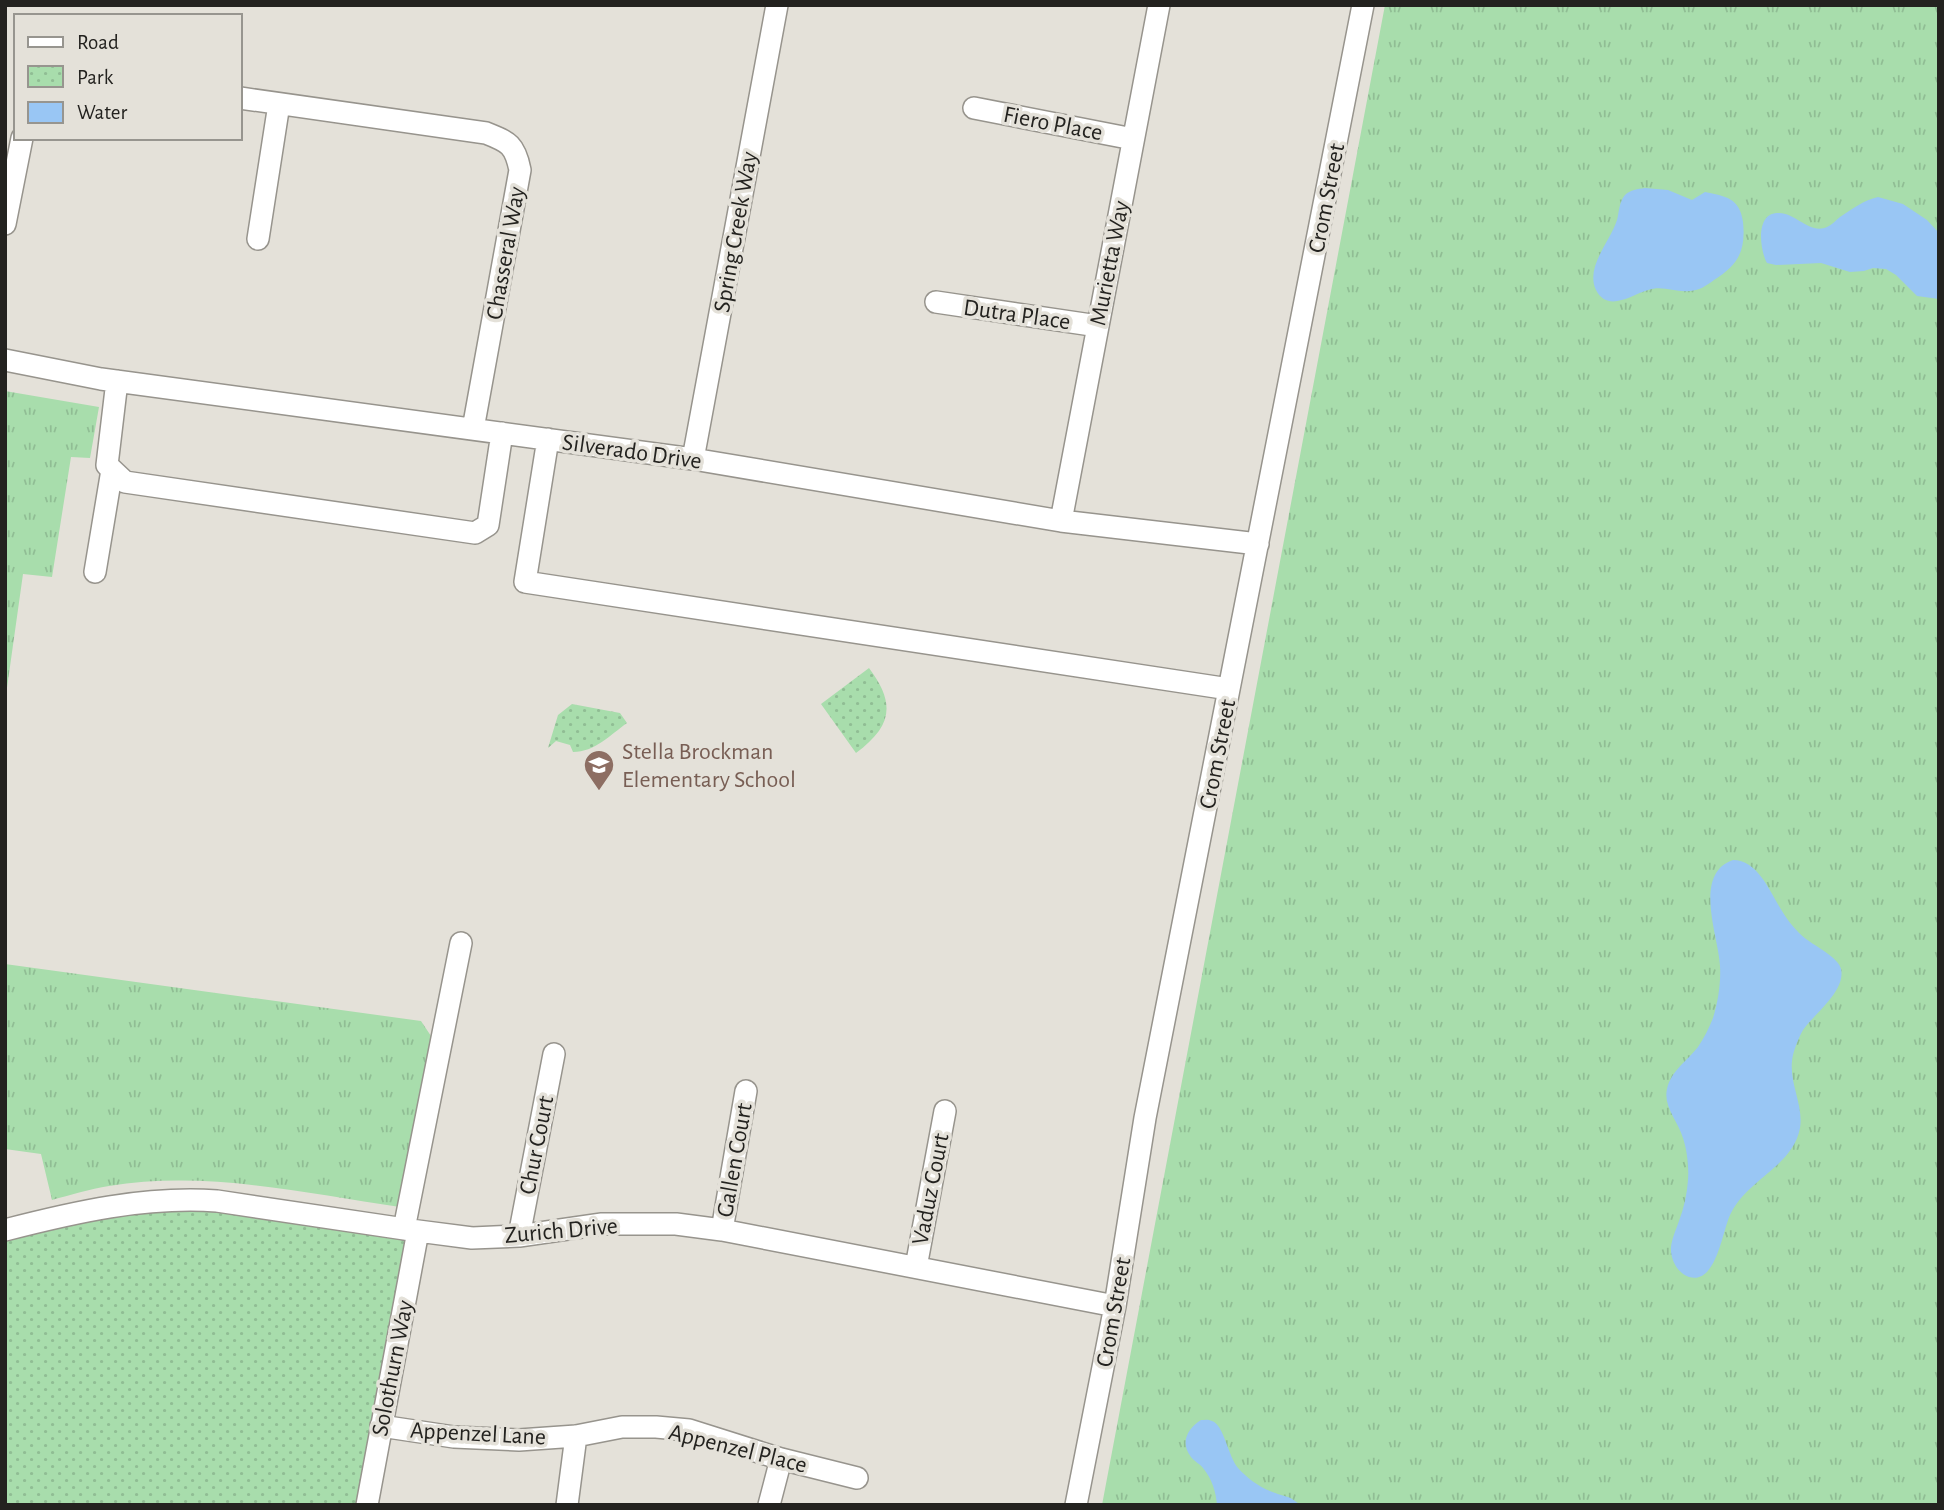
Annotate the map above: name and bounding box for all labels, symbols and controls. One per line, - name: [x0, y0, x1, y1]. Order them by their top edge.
- legend: [14, 14, 242, 140]
- text: Road: [77, 32, 119, 53]
- text: Park: [77, 67, 114, 88]
- text: Water: [77, 102, 127, 123]
- street label: Fiero Place: [1001, 103, 1104, 145]
- street label: Crom Street: [1305, 141, 1349, 255]
- street label: Spring Creek Way: [710, 150, 762, 314]
- street label: Chasseral Way: [482, 185, 529, 322]
- street label: Murietta Way: [1086, 199, 1134, 328]
- street label: Dutra Place: [962, 296, 1072, 334]
- street label: Silverado Drive: [561, 430, 703, 474]
- street label: Crom Street: [1196, 697, 1240, 811]
- place label: Stella Brockman Elementary School: [622, 740, 796, 792]
- school or university icon: Stella Brockman Elementary School: [582, 748, 616, 792]
- street label: Chur Court: [516, 1094, 558, 1197]
- street label: Gallen Court: [713, 1101, 757, 1219]
- street label: Vaduz Court: [908, 1131, 954, 1247]
- street label: Zurich Drive: [504, 1214, 619, 1248]
- street label: Crom Street: [1093, 1255, 1135, 1369]
- street label: Solothurn Way: [368, 1298, 418, 1438]
- street label: Appenzel Lane: [409, 1418, 547, 1450]
- street label: Appenzel Place: [666, 1420, 809, 1478]

